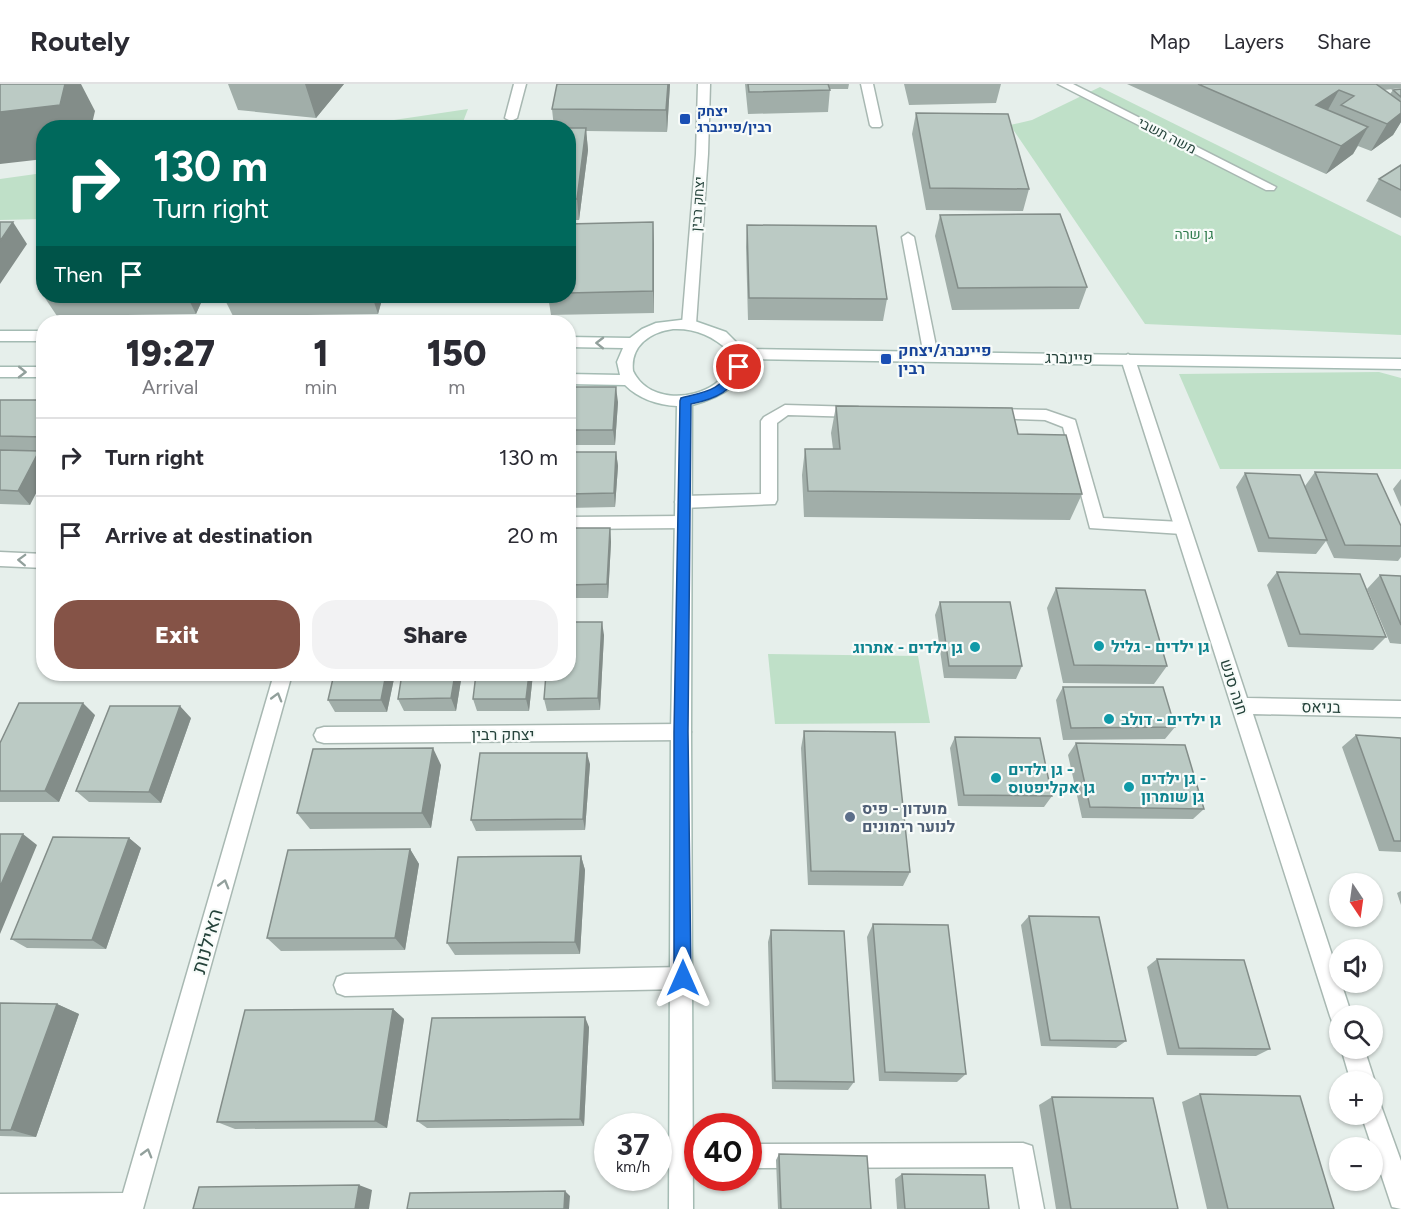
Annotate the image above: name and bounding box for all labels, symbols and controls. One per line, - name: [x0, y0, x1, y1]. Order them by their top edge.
- text: Routely: [30, 24, 130, 58]
- text: Map: [1150, 29, 1190, 54]
- text: Layers: [1223, 29, 1284, 54]
- text: Share: [1317, 29, 1371, 54]
- place label: יצחק רבין/פיינברג: [697, 103, 772, 136]
- marker: יצחק רבין/פיינברג: [678, 112, 692, 126]
- street label: משה תשבי: [1135, 114, 1199, 158]
- text: 130 m: [153, 141, 268, 192]
- icon: right: [54, 144, 132, 222]
- street label: יצחק רבין: [688, 176, 708, 232]
- text: Turn right: [153, 192, 269, 225]
- park label: גן שרה: [1174, 226, 1214, 243]
- icon: arrive: [115, 258, 148, 291]
- text: Then: [54, 261, 103, 288]
- text: 19:27: [125, 332, 215, 375]
- text: 1: [313, 332, 329, 375]
- text: 150: [427, 332, 487, 375]
- one-way arrow: [595, 336, 604, 349]
- pin: [713, 341, 764, 392]
- place label: פיינברג/יצחק רבין: [898, 341, 992, 378]
- street label: פיינברג: [1045, 348, 1093, 368]
- icon: arrive: [722, 350, 755, 383]
- marker: פיינברג/יצחק רבין: [879, 352, 893, 366]
- one-way arrow: [17, 366, 26, 378]
- text: Arrival: [142, 375, 198, 399]
- text: min: [304, 375, 337, 399]
- text: m: [448, 375, 465, 399]
- icon: right: [54, 441, 87, 474]
- text: Turn right: [105, 444, 204, 471]
- text: 130 m: [499, 444, 558, 471]
- icon: arrive: [54, 519, 87, 552]
- text: Arrive at destination: [105, 522, 313, 549]
- text: 20 m: [507, 522, 558, 549]
- one-way arrow: [17, 554, 26, 566]
- button: Exit: [54, 600, 300, 669]
- button: Share: [312, 600, 558, 669]
- place label: גן ילדים - גליל: [1111, 637, 1210, 656]
- place label: גן ילדים - אתרוג: [853, 638, 963, 657]
- marker: גן ילדים - גליל: [1092, 639, 1106, 653]
- marker: גן ילדים - אתרוג: [968, 640, 982, 654]
- street label: חנה סנש: [1216, 657, 1252, 717]
- one-way arrow: [270, 692, 282, 703]
- street label: בניאס: [1301, 697, 1341, 717]
- place label: גן ילדים - דולב: [1121, 710, 1221, 729]
- marker: גן ילדים - דולב: [1102, 712, 1116, 726]
- street label: יצחק רבין: [472, 725, 534, 744]
- place label: גן ילדים - גן אקליפטוס: [1008, 760, 1095, 797]
- place label: גן ילדים - גן שומרון: [1141, 769, 1206, 806]
- marker: גן ילדים - גן אקליפטוס: [989, 771, 1003, 785]
- marker: גן ילדים - גן שומרון: [1122, 780, 1136, 794]
- place label: מועדון - פיס לנוער רימונים: [862, 799, 956, 836]
- marker: מועדון - פיס לנוער רימונים: [843, 810, 857, 824]
- north arrow: [1329, 873, 1383, 927]
- map controls: [1329, 873, 1383, 1191]
- one-way arrow: [216, 880, 229, 890]
- street label: האילנות: [186, 906, 228, 976]
- button: sound: [1329, 939, 1383, 993]
- position arrow: [651, 946, 715, 1010]
- button: search: [1329, 1005, 1383, 1059]
- button: +: [1329, 1071, 1383, 1125]
- speed limit sign: 40: [684, 1113, 762, 1191]
- text: 37: [616, 1126, 650, 1163]
- button: −: [1329, 1137, 1383, 1191]
- one-way arrow: [140, 1148, 152, 1159]
- text: km/h: [616, 1158, 650, 1176]

